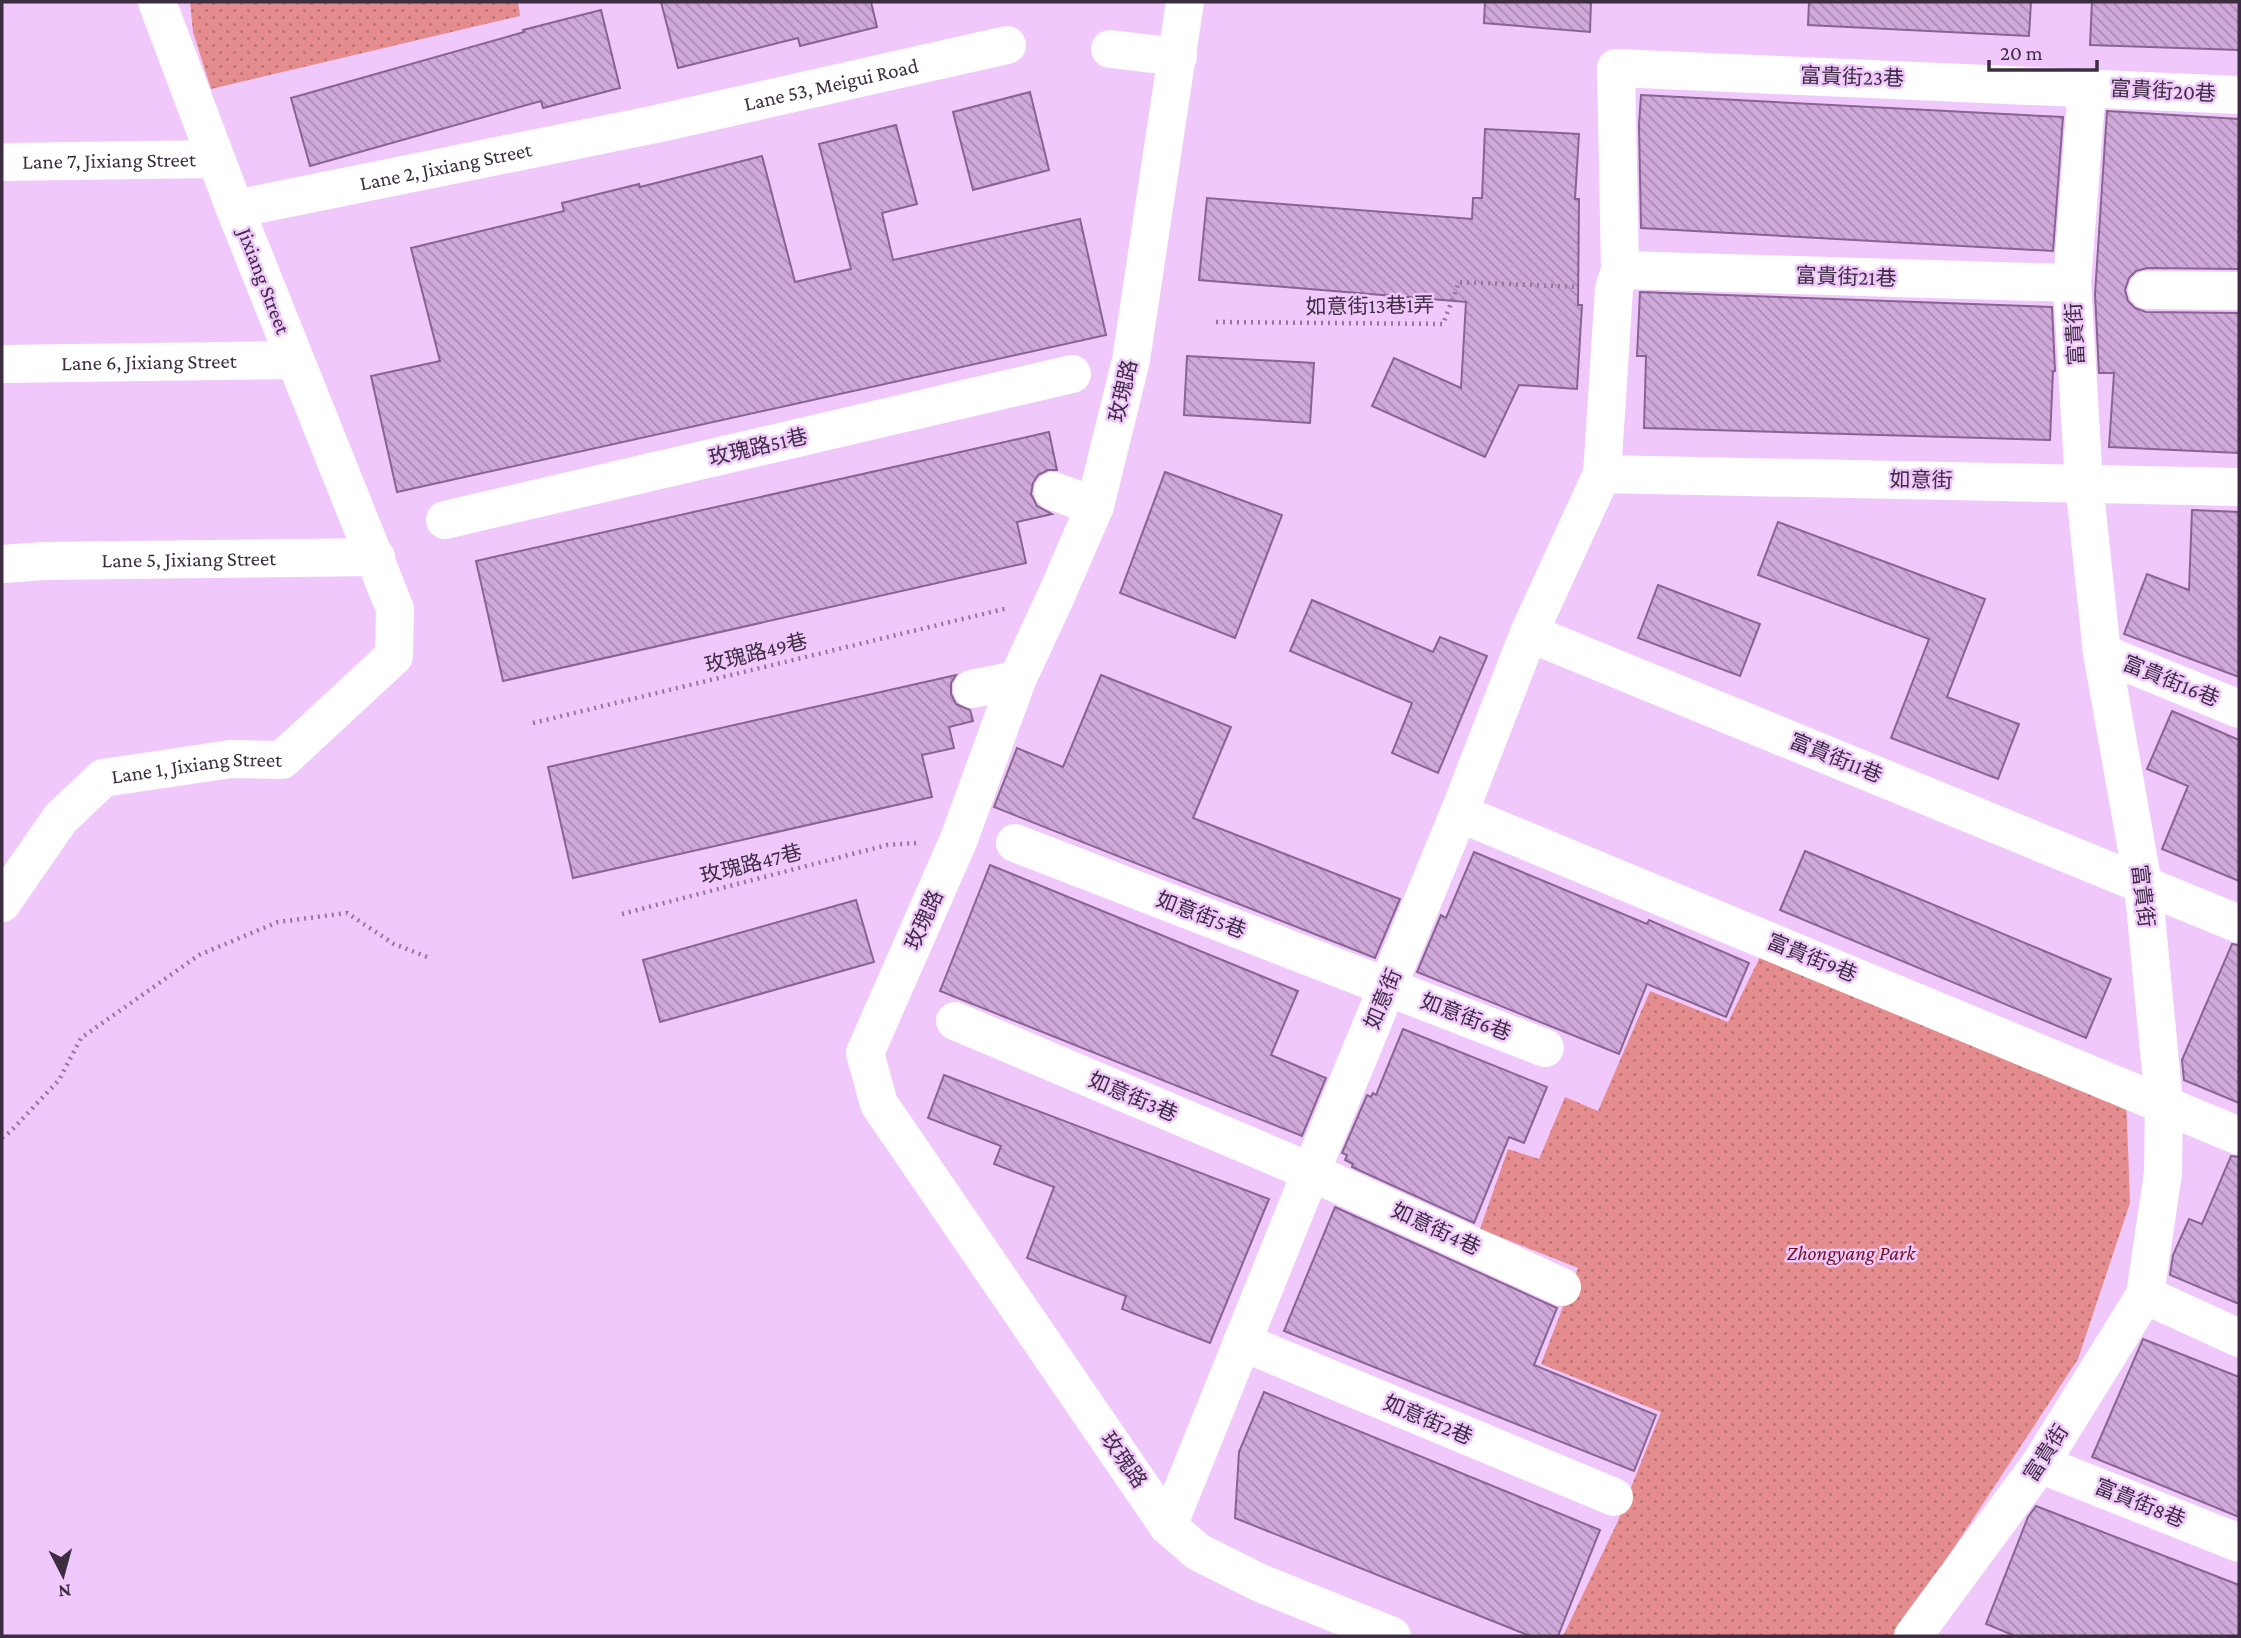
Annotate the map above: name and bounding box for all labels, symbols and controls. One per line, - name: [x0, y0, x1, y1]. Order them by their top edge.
- scale bar: [1989, 28, 2098, 72]
- text: 20 m: [2000, 41, 2043, 65]
- street label: Lane 53, Meigui Road: [742, 53, 921, 116]
- street label: 富貴街23巷: [1800, 63, 1904, 91]
- street label: 富貴街20巷: [2109, 76, 2217, 106]
- street label: Lane 2, Jixiang Street: [358, 137, 535, 196]
- street label: Lane 7, Jixiang Street: [22, 147, 197, 174]
- street label: Jixiang Street: [232, 223, 296, 338]
- street label: 富貴街21巷: [1795, 263, 1897, 291]
- street label: 如意街13巷1弄: [1305, 293, 1435, 319]
- street label: 富貴街: [2061, 302, 2089, 366]
- street label: Lane 6, Jixiang Street: [61, 349, 238, 375]
- street label: 玫瑰路: [1104, 358, 1142, 424]
- street label: 玫瑰路51巷: [706, 424, 810, 470]
- street label: 如意街: [1889, 467, 1953, 493]
- street label: Lane 5, Jixiang Street: [101, 546, 277, 572]
- street label: 玫瑰路49巷: [702, 629, 810, 677]
- street label: 富貴街16巷: [2119, 651, 2223, 711]
- street label: 富貴街11巷: [1786, 729, 1886, 787]
- street label: Lane 1, Jixiang Street: [110, 747, 283, 789]
- street label: 玫瑰路47巷: [698, 840, 804, 888]
- street label: 富貴街: [2127, 863, 2159, 929]
- street label: 玫瑰路: [900, 886, 948, 954]
- street label: 如意街5巷: [1153, 887, 1249, 943]
- street label: 富貴街9巷: [1764, 929, 1860, 987]
- street label: 如意街: [1360, 965, 1406, 1033]
- street label: 如意街6巷: [1418, 989, 1514, 1045]
- street label: 如意街3巷: [1085, 1068, 1181, 1126]
- street label: 如意街4巷: [1388, 1198, 1484, 1260]
- park label: Zhongyang Park: [1787, 1241, 1916, 1265]
- street label: 如意街2巷: [1380, 1391, 1476, 1449]
- street label: 富貴街: [2019, 1420, 2073, 1486]
- street label: 玫瑰路: [1096, 1427, 1152, 1493]
- street label: 富貴街8巷: [2091, 1474, 2189, 1532]
- north arrow: [28, 1540, 98, 1610]
- text: N: [57, 1580, 72, 1603]

